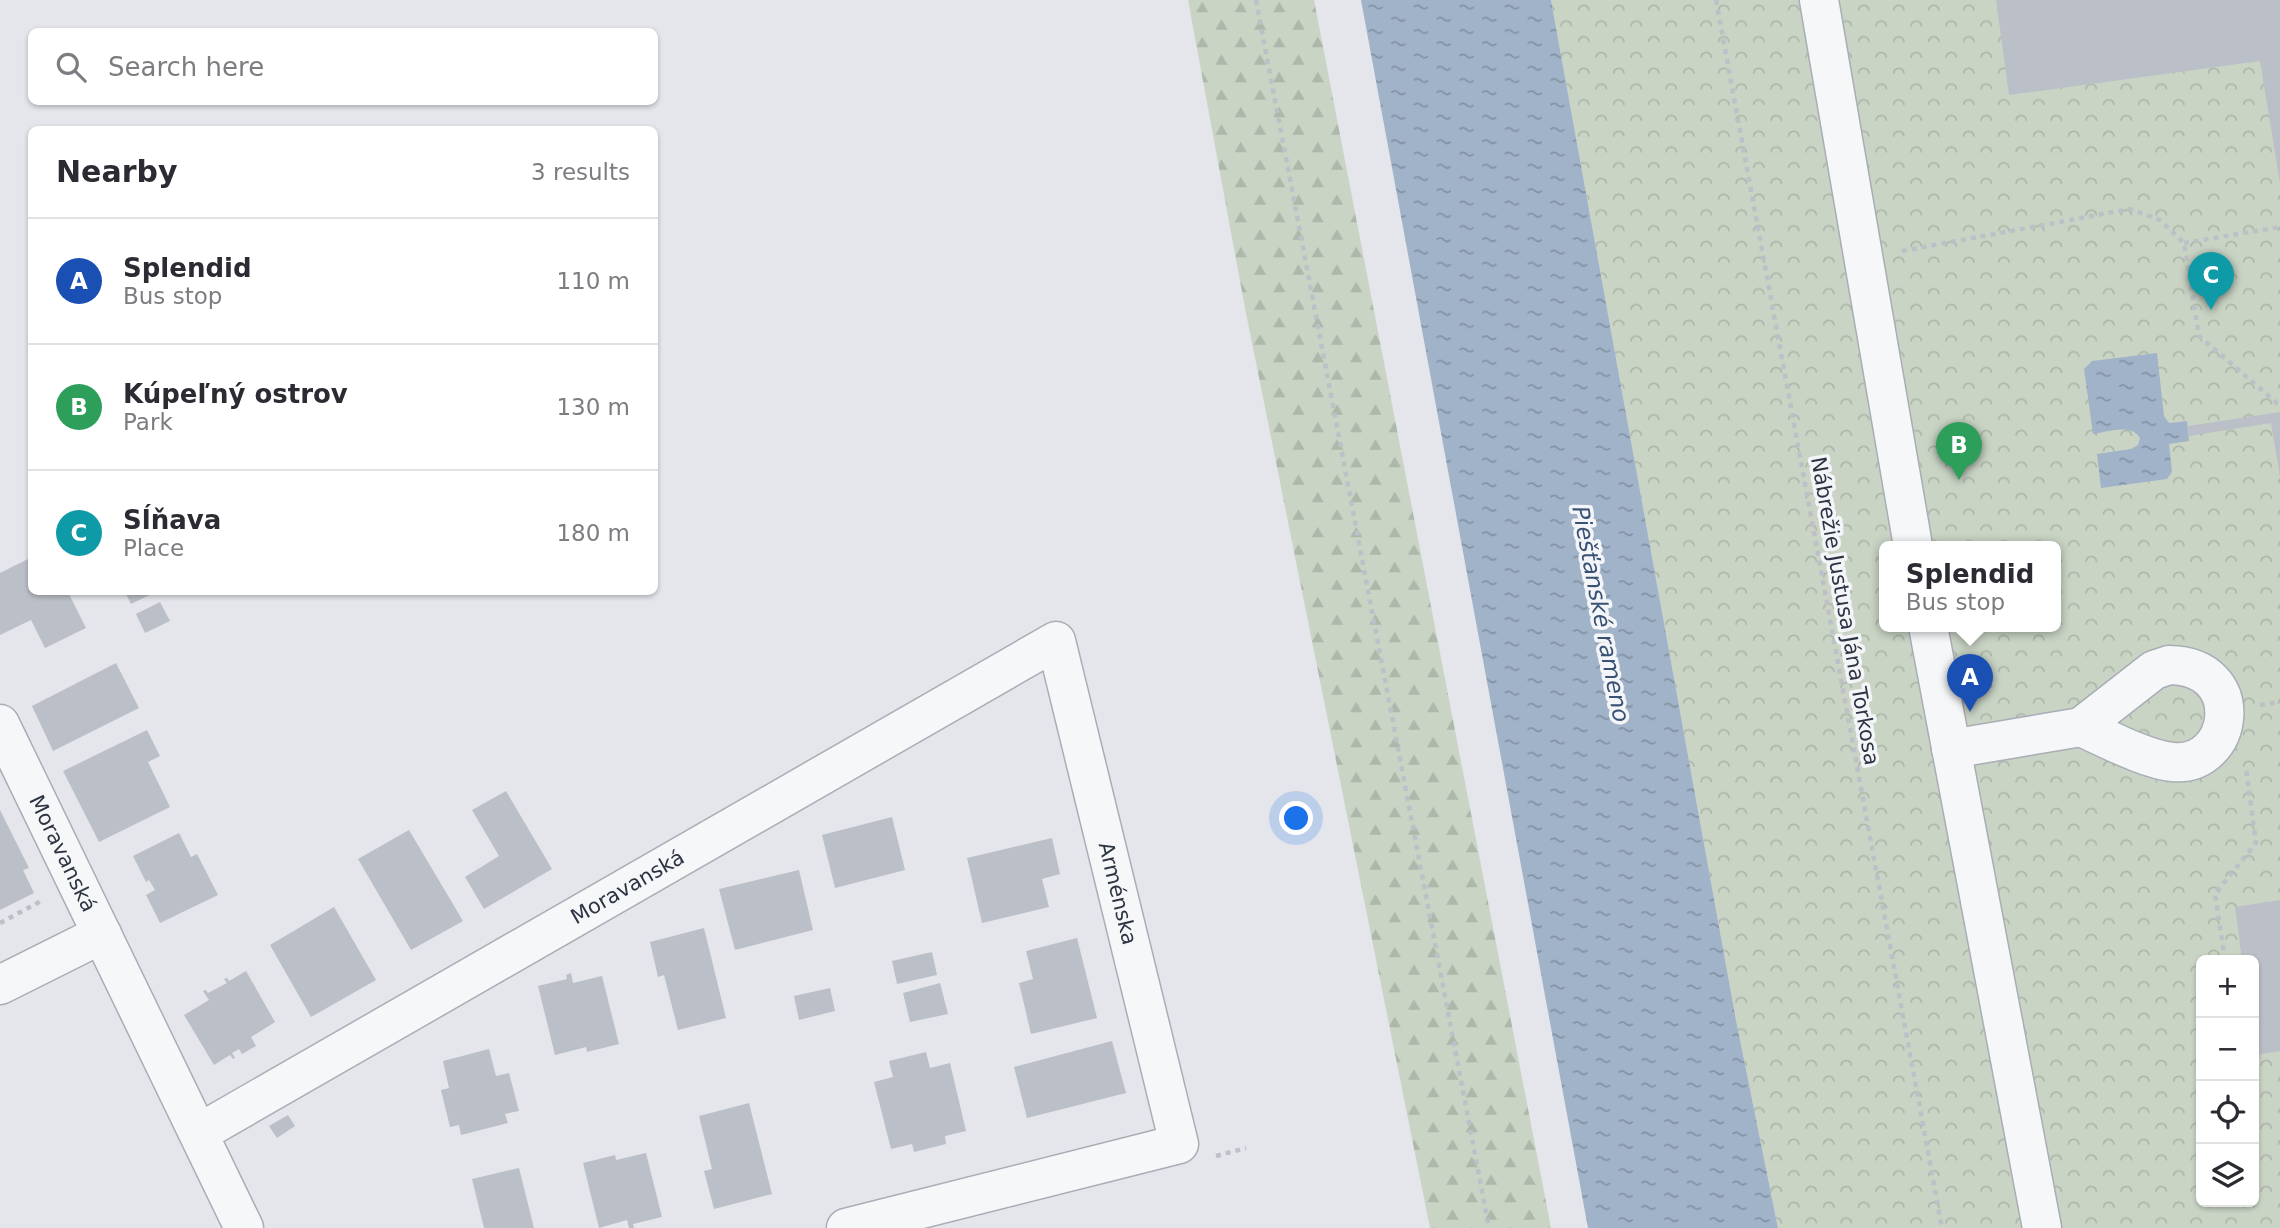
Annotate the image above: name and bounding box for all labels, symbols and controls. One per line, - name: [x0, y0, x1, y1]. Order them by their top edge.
- search box: [28, 28, 658, 105]
- icon: search: [52, 48, 90, 86]
- text: Search here: [108, 52, 264, 82]
- text: Nearby: [56, 154, 178, 189]
- text: 3 results: [531, 159, 630, 185]
- pin: C: [2188, 252, 2234, 310]
- text: Splendid: [123, 253, 252, 283]
- text: A: [70, 268, 88, 294]
- text: 110 m: [556, 268, 630, 294]
- text: Bus stop: [123, 283, 222, 309]
- text: Kúpeľný ostrov: [123, 379, 348, 409]
- text: B: [70, 394, 88, 420]
- text: 130 m: [556, 394, 630, 420]
- text: Park: [123, 409, 173, 435]
- pin: B: [1936, 422, 1982, 480]
- street label: Nábrežie Justusa Jána Torkosa: [1806, 455, 1884, 767]
- water label: Piešťanské rameno: [1567, 504, 1635, 724]
- text: Sĺňava: [123, 505, 221, 535]
- text: C: [71, 520, 87, 546]
- text: 180 m: [556, 520, 630, 546]
- text: Place: [123, 535, 184, 561]
- popup: [1879, 541, 2061, 632]
- text: Splendid: [1906, 559, 2034, 589]
- text: Bus stop: [1906, 589, 2005, 615]
- pin: A: [1947, 654, 1993, 712]
- street label: Moravanská: [24, 791, 101, 916]
- your location: [1279, 801, 1313, 835]
- street label: Arménska: [1094, 840, 1142, 947]
- street label: Moravanská: [566, 845, 688, 929]
- map controls: [2196, 955, 2259, 1207]
- button: +: [2196, 955, 2259, 1018]
- button: −: [2196, 1018, 2259, 1081]
- button: locate: [2196, 1081, 2259, 1144]
- button: layers: [2196, 1144, 2259, 1207]

